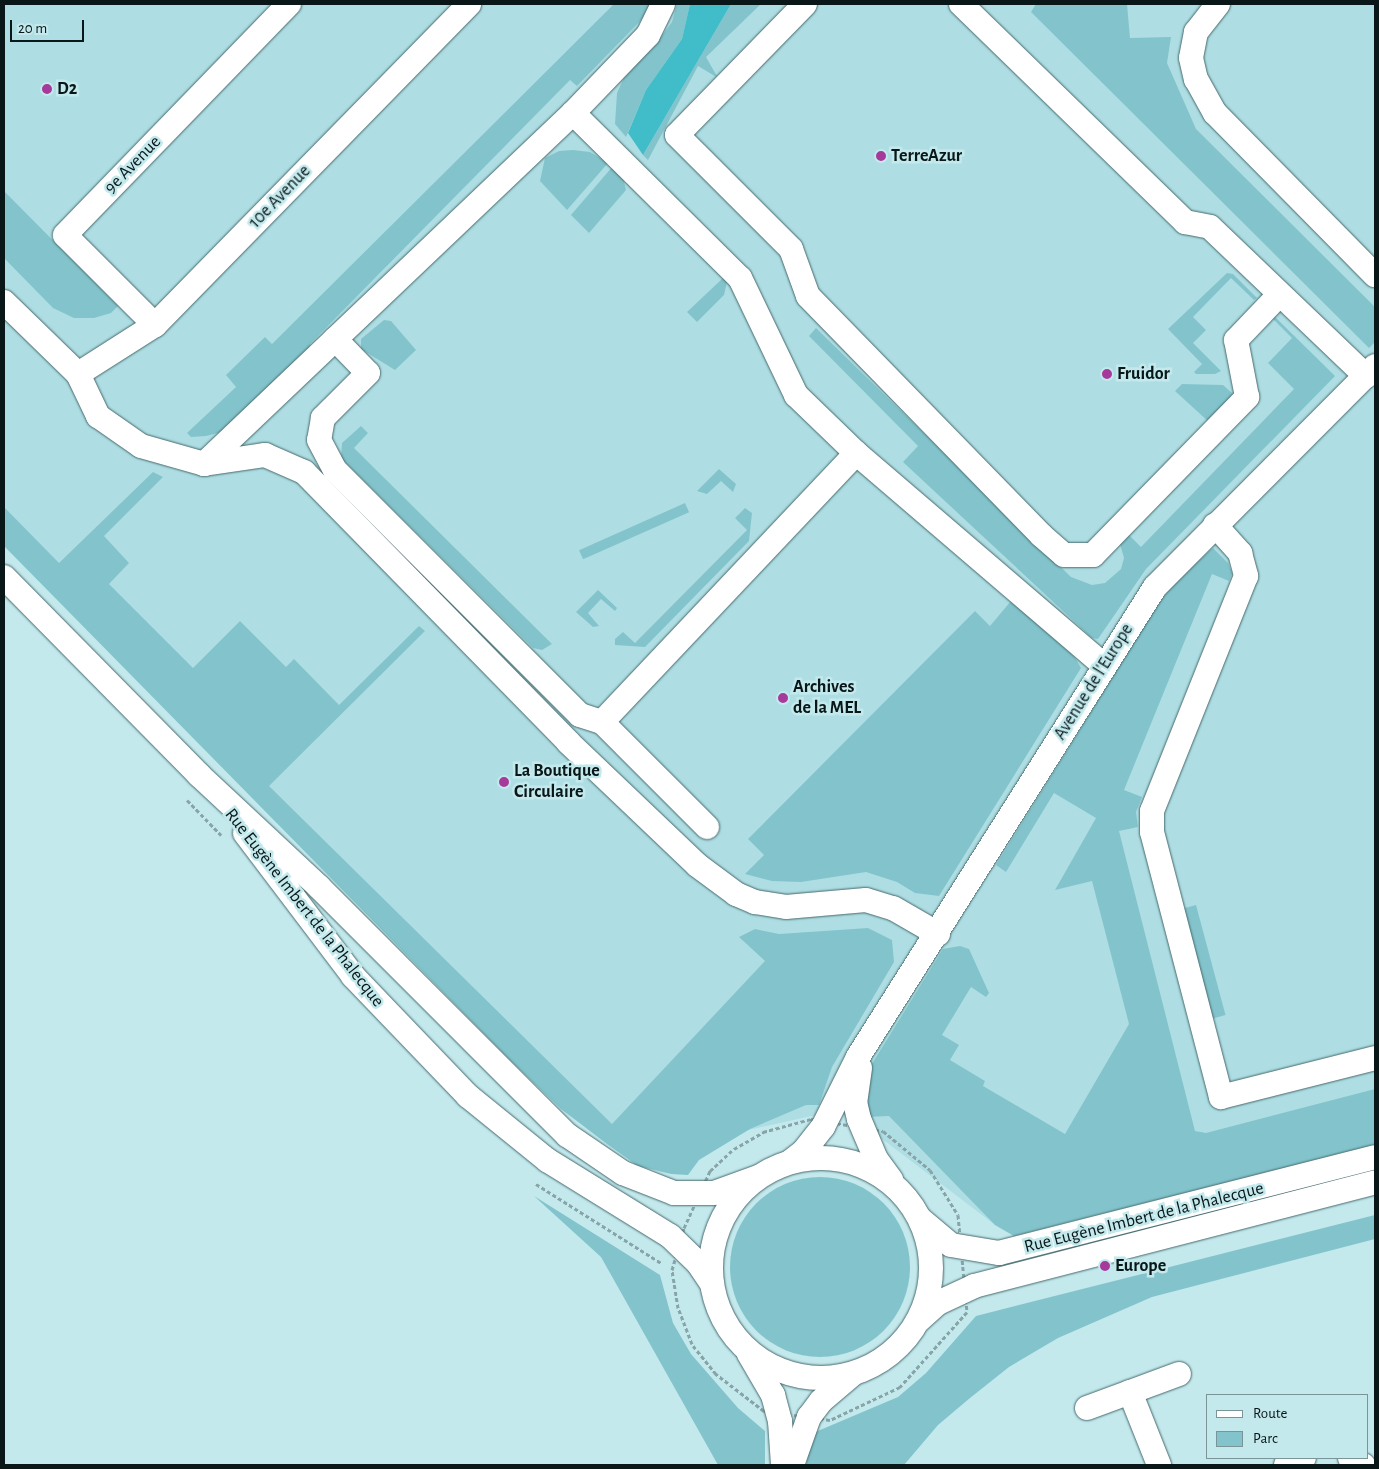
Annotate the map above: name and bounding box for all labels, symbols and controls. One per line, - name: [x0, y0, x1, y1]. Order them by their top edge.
- scale bar: [12, 10, 86, 42]
- text: 20 m: [18, 21, 47, 36]
- place label: D2: [57, 78, 77, 100]
- marker: D2: [41, 83, 53, 95]
- street label: 9e Avenue: [100, 132, 166, 198]
- place label: TerreAzur: [891, 145, 962, 167]
- marker: TerreAzur: [875, 150, 887, 162]
- street label: 10e Avenue: [245, 161, 315, 233]
- place label: Fruidor: [1117, 363, 1170, 385]
- marker: Fruidor: [1101, 368, 1113, 380]
- street label: Avenue de l'Europe: [1050, 620, 1138, 744]
- place label: Archives de la MEL: [793, 677, 861, 720]
- marker: Archives de la MEL: [777, 692, 789, 704]
- place label: La Boutique Circulaire: [514, 761, 600, 804]
- marker: La Boutique Circulaire: [498, 776, 510, 788]
- street label: Rue Eugène Imbert de la Phalecque: [220, 804, 388, 1012]
- street label: Rue Eugène Imbert de la Phalecque: [1022, 1178, 1266, 1258]
- place label: Europe: [1115, 1255, 1166, 1277]
- marker: Europe: [1099, 1260, 1111, 1272]
- legend: [1206, 1394, 1369, 1459]
- text: Route: [1253, 1406, 1287, 1421]
- text: Parc: [1253, 1431, 1278, 1446]

